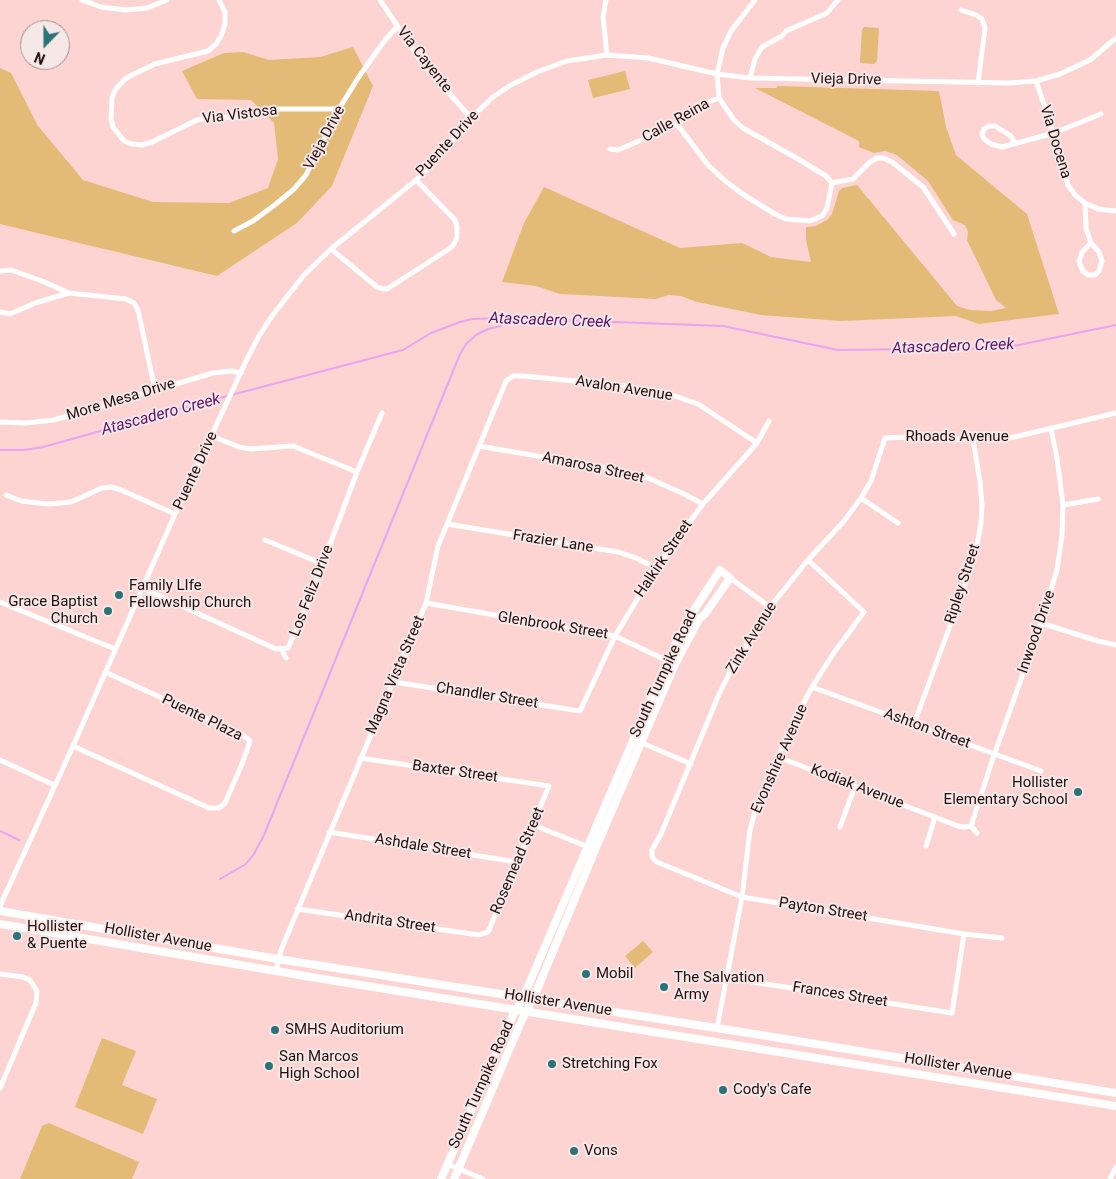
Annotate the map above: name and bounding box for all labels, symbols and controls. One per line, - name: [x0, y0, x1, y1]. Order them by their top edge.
- north arrow: [20, 20, 70, 70]
- street label: Via Cayente: [393, 23, 455, 97]
- text: N: [32, 49, 47, 67]
- street label: Vieja Drive: [811, 70, 881, 90]
- street label: Calle Reina: [639, 95, 713, 147]
- street label: Via Vistosa: [202, 101, 278, 129]
- street label: Vieja Drive: [301, 103, 349, 173]
- street label: Via Docena: [1035, 103, 1075, 181]
- street label: Puente Drive: [413, 107, 483, 181]
- water label: Atascadero Creek: [488, 309, 612, 333]
- water label: Atascadero Creek: [891, 335, 1015, 359]
- street label: Avalon Avenue: [574, 372, 674, 406]
- street label: More Mesa Drive: [65, 375, 177, 425]
- water label: Atascadero Creek: [99, 390, 223, 440]
- street label: Rhoads Avenue: [905, 428, 1009, 446]
- street label: Puente Drive: [170, 429, 222, 513]
- street label: Amarosa Street: [540, 448, 646, 488]
- street label: Halkirk Street: [631, 517, 697, 601]
- street label: Frazier Lane: [511, 527, 595, 557]
- street label: Ripley Street: [942, 542, 984, 626]
- street label: Los Feliz Drive: [286, 543, 338, 639]
- place label: Family LIfe Fellowship Church: [129, 577, 251, 612]
- street label: Inwood Drive: [1014, 588, 1060, 676]
- marker: Family LIfe Fellowship Church: [113, 589, 125, 601]
- place label: Grace Baptist Church: [8, 593, 98, 628]
- street label: Zink Avenue: [723, 599, 781, 677]
- marker: Grace Baptist Church: [102, 605, 114, 617]
- street label: Glenbrook Street: [497, 608, 609, 644]
- street label: South Turnpike Road: [627, 608, 701, 740]
- street label: Magna Vista Street: [363, 613, 429, 737]
- street label: Chandler Street: [435, 679, 539, 713]
- street label: Puente Plaza: [159, 691, 245, 745]
- street label: Evonshire Avenue: [748, 702, 812, 816]
- street label: Ashton Street: [881, 705, 973, 753]
- street label: Baxter Street: [411, 757, 499, 787]
- street label: Kodiak Avenue: [808, 761, 906, 813]
- place label: Hollister Elementary School: [944, 774, 1068, 809]
- marker: Hollister Elementary School: [1072, 786, 1084, 798]
- street label: Rosemead Street: [487, 805, 549, 917]
- street label: Ashdale Street: [374, 831, 472, 863]
- street label: Payton Street: [777, 894, 869, 926]
- street label: Andrita Street: [343, 907, 437, 937]
- place label: Hollister & Puente: [27, 918, 87, 953]
- street label: Hollister Avenue: [103, 920, 213, 956]
- marker: Hollister & Puente: [11, 930, 23, 942]
- place label: Mobil: [596, 965, 633, 983]
- marker: Mobil: [580, 968, 592, 980]
- place label: The Salvation Army: [674, 969, 764, 1004]
- street label: Frances Street: [791, 979, 889, 1011]
- marker: The Salvation Army: [658, 981, 670, 993]
- street label: Hollister Avenue: [503, 986, 613, 1020]
- street label: South Turnpike Road: [446, 1018, 518, 1152]
- place label: SMHS Auditorium: [285, 1021, 404, 1039]
- marker: SMHS Auditorium: [269, 1024, 281, 1036]
- place label: San Marcos High School: [279, 1048, 360, 1083]
- street label: Hollister Avenue: [903, 1050, 1013, 1084]
- place label: Stretching Fox: [562, 1055, 658, 1073]
- marker: Stretching Fox: [546, 1058, 558, 1070]
- marker: San Marcos High School: [263, 1060, 275, 1072]
- place label: Cody's Cafe: [733, 1081, 811, 1099]
- marker: Cody's Cafe: [717, 1084, 729, 1096]
- place label: Vons: [584, 1142, 618, 1160]
- marker: Vons: [568, 1145, 580, 1157]

